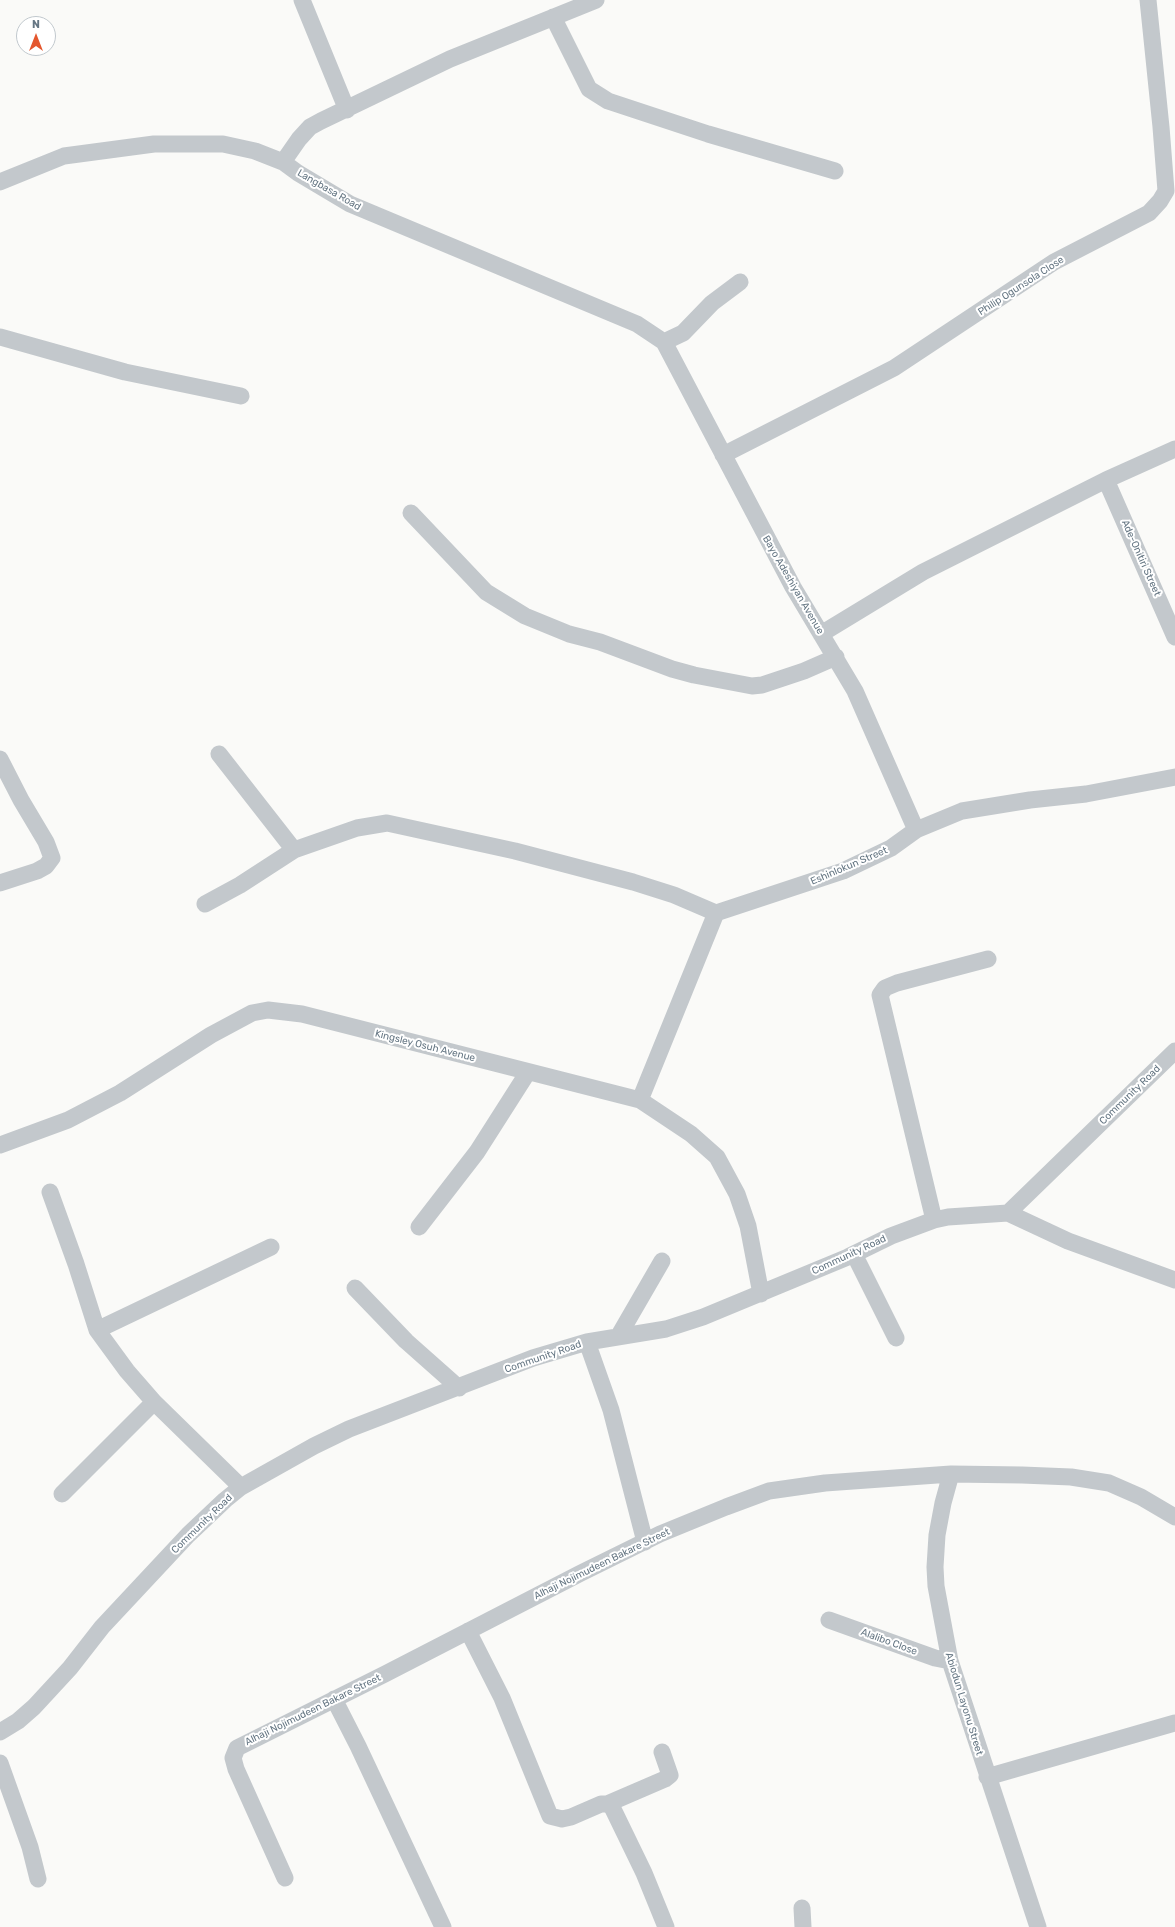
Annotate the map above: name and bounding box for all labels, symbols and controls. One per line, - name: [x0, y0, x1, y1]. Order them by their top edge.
- north arrow: [16, 16, 56, 56]
- text: N: [32, 18, 40, 31]
- street label: Langbasa Road: [295, 167, 363, 213]
- street label: Philip Ogunsola Close: [976, 254, 1066, 318]
- street label: Ade-Onitiri Street: [1119, 518, 1163, 598]
- street label: Bayo Adeshiyan Avenue: [760, 534, 826, 636]
- street label: Eshinlokun Street: [809, 844, 889, 888]
- street label: Kingsley Osuh Avenue: [374, 1028, 476, 1064]
- street label: Community Road: [1097, 1063, 1163, 1127]
- street label: Community Road: [810, 1233, 888, 1277]
- street label: Community Road: [503, 1338, 583, 1376]
- street label: Community Road: [169, 1492, 235, 1556]
- street label: Alhaji Nojimudeen Bakare Street: [532, 1526, 672, 1602]
- street label: Alalibo Close: [859, 1626, 919, 1658]
- street label: Abiodun Layonu Street: [943, 1651, 985, 1757]
- street label: Alhaji Nojimudeen Bakare Street: [243, 1672, 383, 1748]

